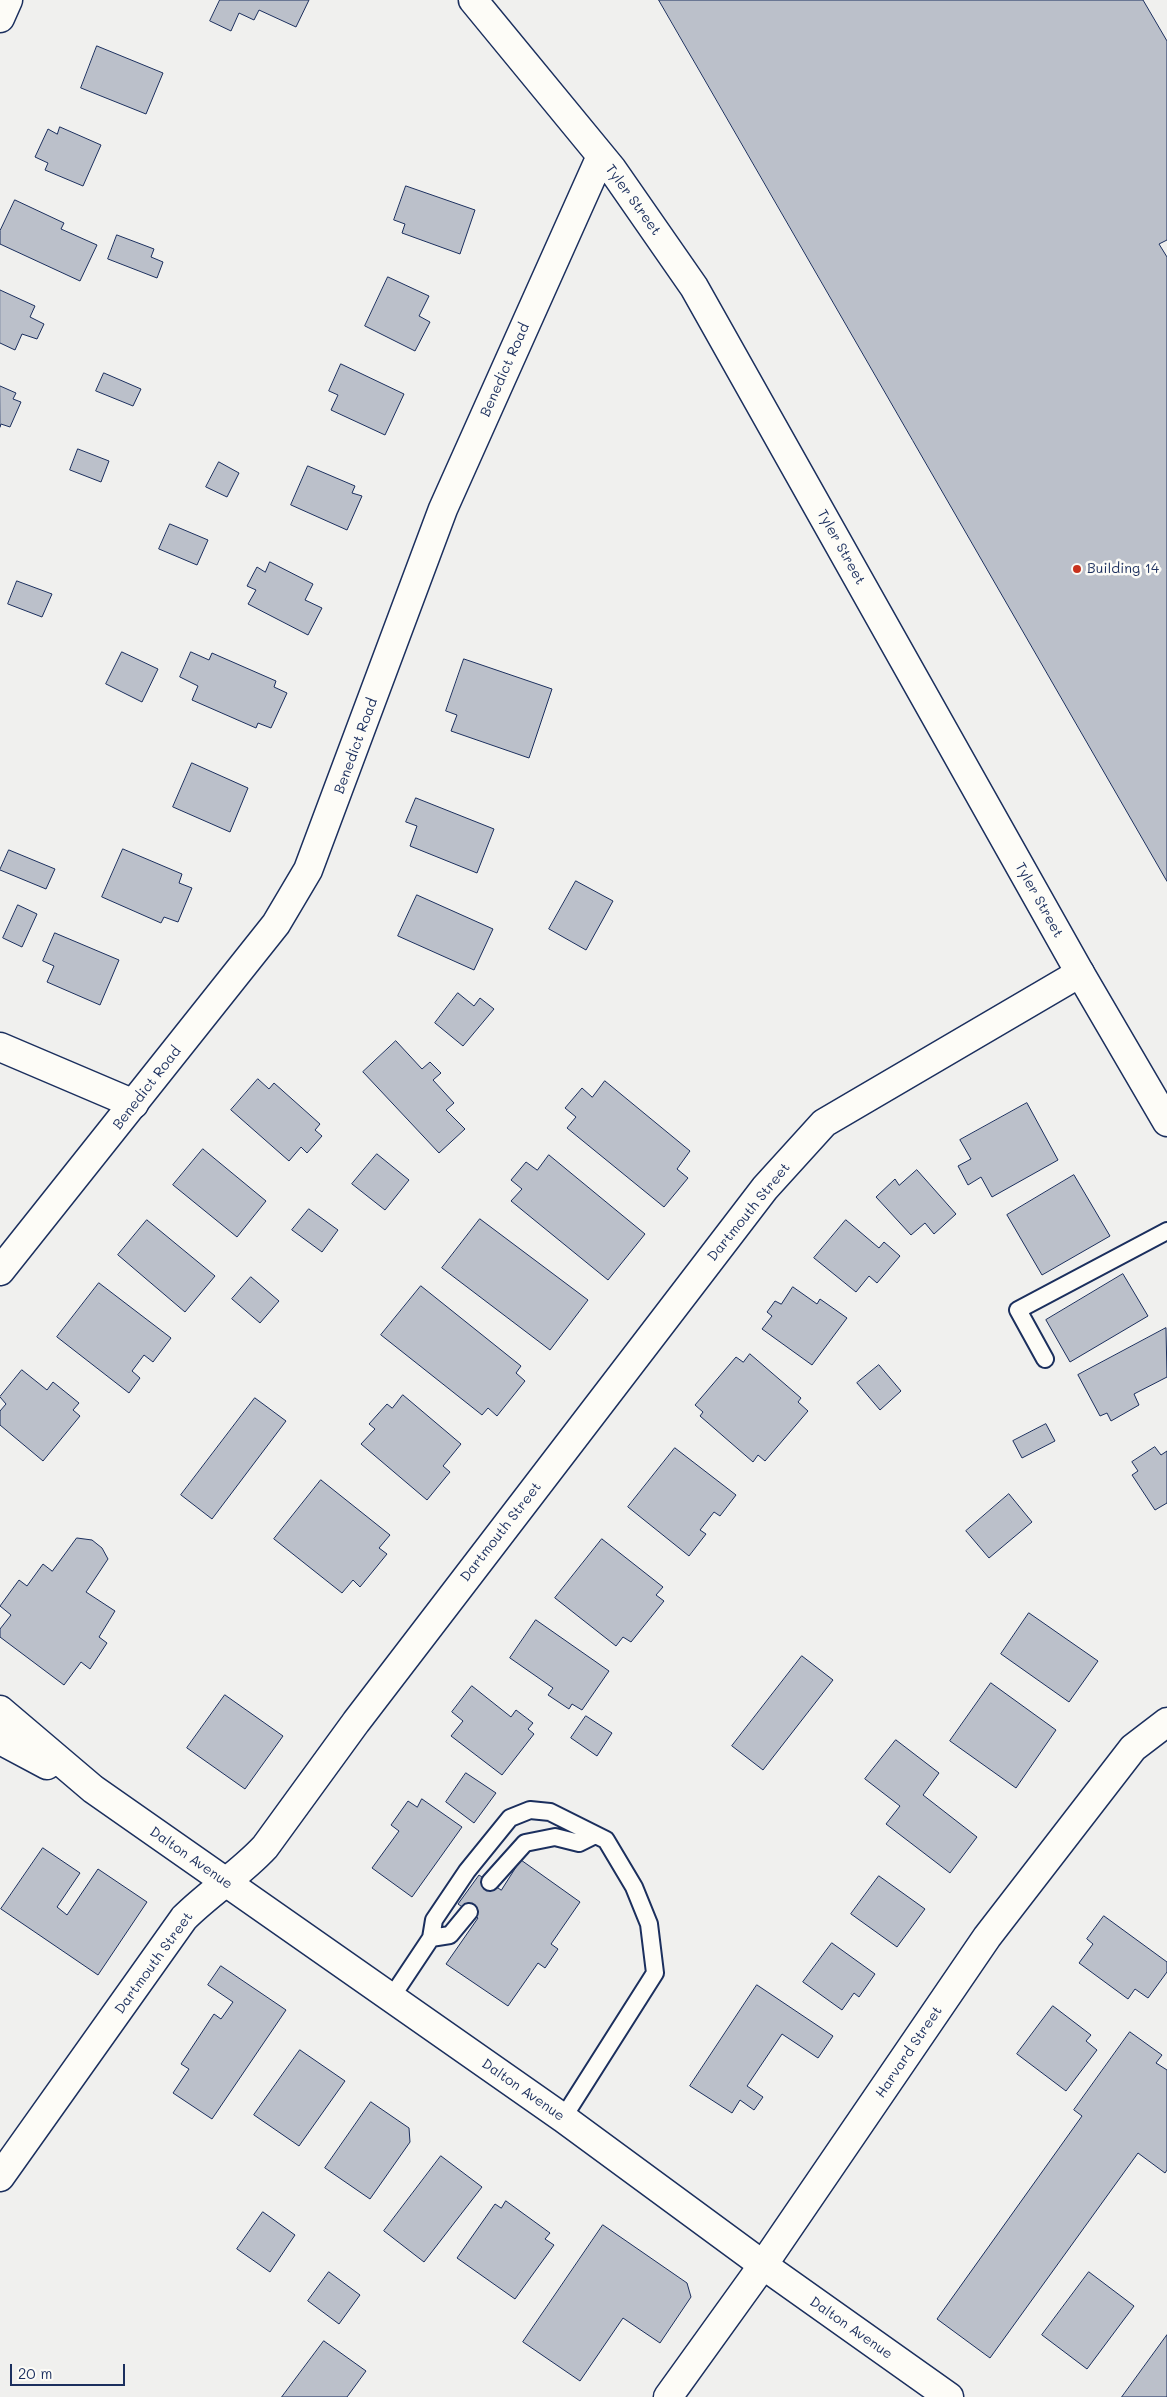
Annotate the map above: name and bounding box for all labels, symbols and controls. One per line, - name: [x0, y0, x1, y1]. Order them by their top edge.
- street label: Tyler Street: [602, 161, 664, 239]
- street label: Benedict Road: [477, 321, 533, 419]
- street label: Tyler Street: [813, 506, 869, 588]
- place label: Building 14: [1087, 561, 1159, 577]
- marker: Building 14: [1071, 563, 1083, 575]
- street label: Benedict Road: [331, 696, 381, 796]
- street label: Tyler Street: [1011, 859, 1067, 941]
- street label: Benedict Road: [109, 1043, 185, 1133]
- street label: Dartmouth Street: [704, 1159, 794, 1265]
- street label: Dartmouth Street: [457, 1479, 545, 1585]
- street label: Dalton Avenue: [146, 1823, 236, 1893]
- street label: Dartmouth Street: [111, 1909, 197, 2017]
- street label: Harvard Street: [872, 2003, 946, 2101]
- street label: Dalton Avenue: [478, 2055, 568, 2125]
- street label: Dalton Avenue: [806, 2293, 896, 2363]
- scale bar: [12, 2354, 128, 2386]
- text: 20 m: [18, 2363, 52, 2383]

